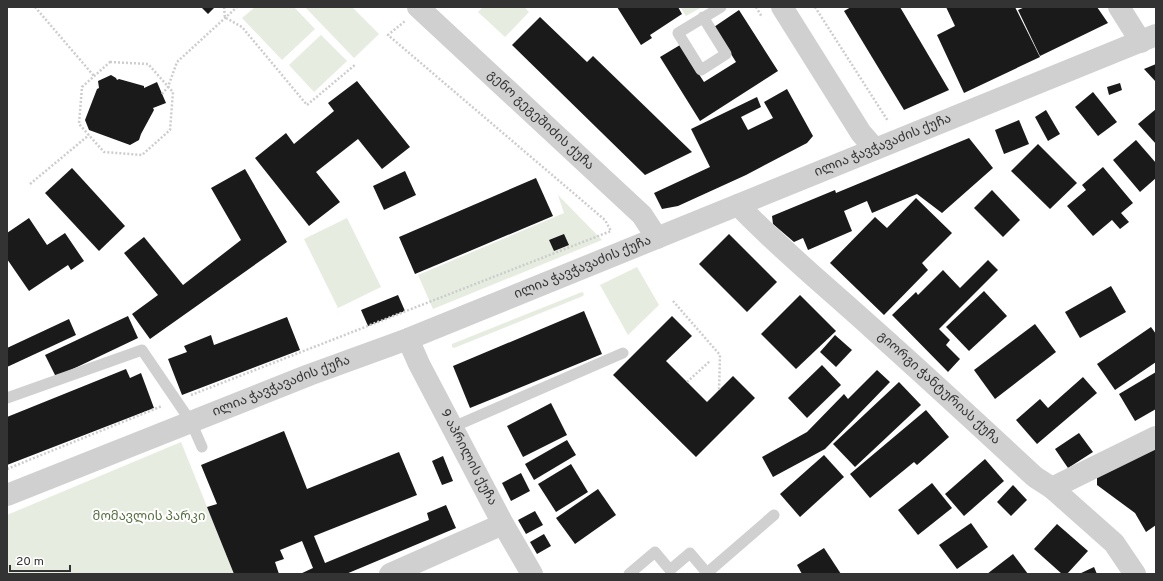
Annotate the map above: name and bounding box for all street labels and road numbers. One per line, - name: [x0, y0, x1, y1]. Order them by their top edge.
- street label: გენო გეგეშიძის ქუჩა: [484, 67, 597, 174]
- street label: ილია ჭავჭავაძის ქუჩა: [812, 111, 954, 181]
- street label: ილია ჭავჭავაძის ქუჩა: [512, 233, 654, 303]
- street label: გიორგი ჭანტურიას ქუჩა: [874, 329, 1003, 449]
- street label: ილია ჭავჭავაძის ქუჩა: [210, 353, 352, 421]
- street label: 9 აპრილის ქუჩა: [436, 407, 500, 508]

